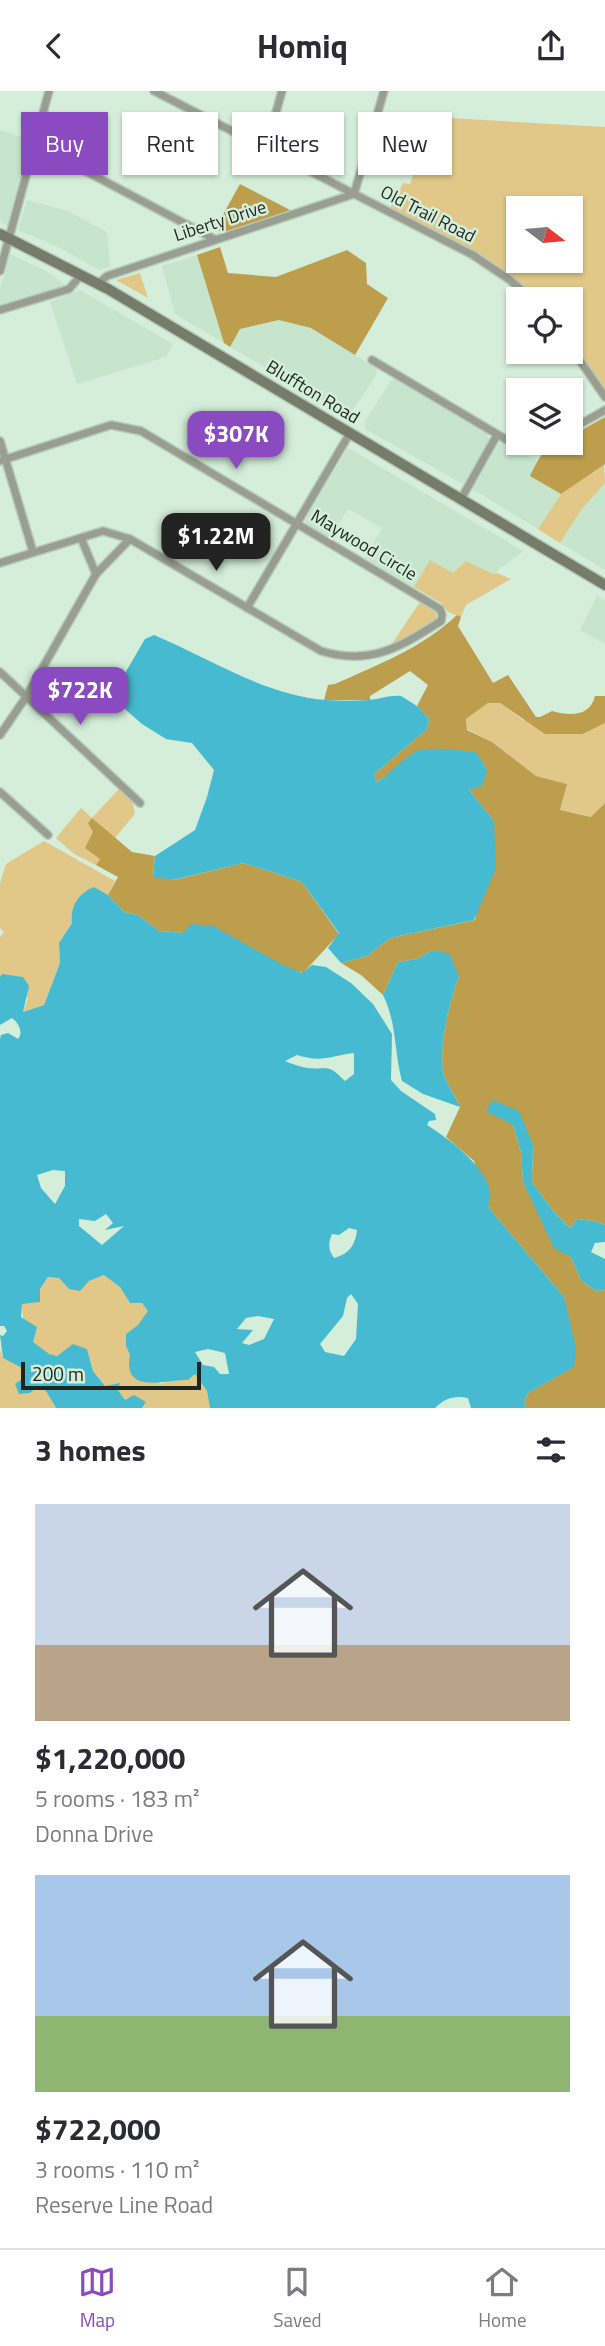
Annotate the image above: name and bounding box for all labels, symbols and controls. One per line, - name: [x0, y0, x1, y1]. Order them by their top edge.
- text: Homiq: [257, 22, 348, 70]
- icon: back: [35, 27, 73, 65]
- icon: share: [532, 27, 570, 65]
- chip: Buy: [21, 112, 108, 175]
- chip: Rent: [122, 112, 218, 175]
- chip: Filters: [232, 112, 344, 175]
- chip: New: [358, 112, 452, 175]
- street label: Old Trail Road: [376, 178, 481, 249]
- street label: Liberty Drive: [170, 193, 270, 248]
- north arrow: [506, 196, 583, 273]
- map controls: [506, 196, 583, 455]
- button: locate: [506, 287, 583, 364]
- street label: Bluffton Road: [261, 353, 365, 430]
- button: layers: [506, 378, 583, 455]
- pin: $307K: [187, 411, 285, 471]
- text: $307K: [203, 416, 269, 451]
- street label: Maywood Circle: [306, 502, 423, 587]
- pin: $1.22M: [159, 513, 273, 573]
- text: $1.22M: [177, 518, 255, 553]
- pin: $722K: [31, 667, 129, 727]
- text: $722K: [47, 672, 113, 707]
- scale bar: [21, 1359, 201, 1391]
- text: 200 m: [32, 1359, 84, 1388]
- text: 3 homes: [35, 1427, 146, 1473]
- icon: filters: [532, 1431, 570, 1469]
- icon: home: [240, 1550, 366, 1676]
- text: $1,220,000: [35, 1735, 185, 1781]
- text: 5 rooms · 183 m²: [35, 1781, 199, 1816]
- text: Donna Drive: [35, 1816, 154, 1851]
- icon: home: [240, 1921, 366, 2047]
- text: $722,000: [35, 2106, 161, 2152]
- text: 3 rooms · 110 m²: [35, 2152, 199, 2187]
- text: Reserve Line Road: [35, 2187, 213, 2222]
- tab: Map: [78, 2263, 116, 2334]
- tab: Saved: [273, 2263, 322, 2334]
- tab: Home: [478, 2263, 527, 2334]

